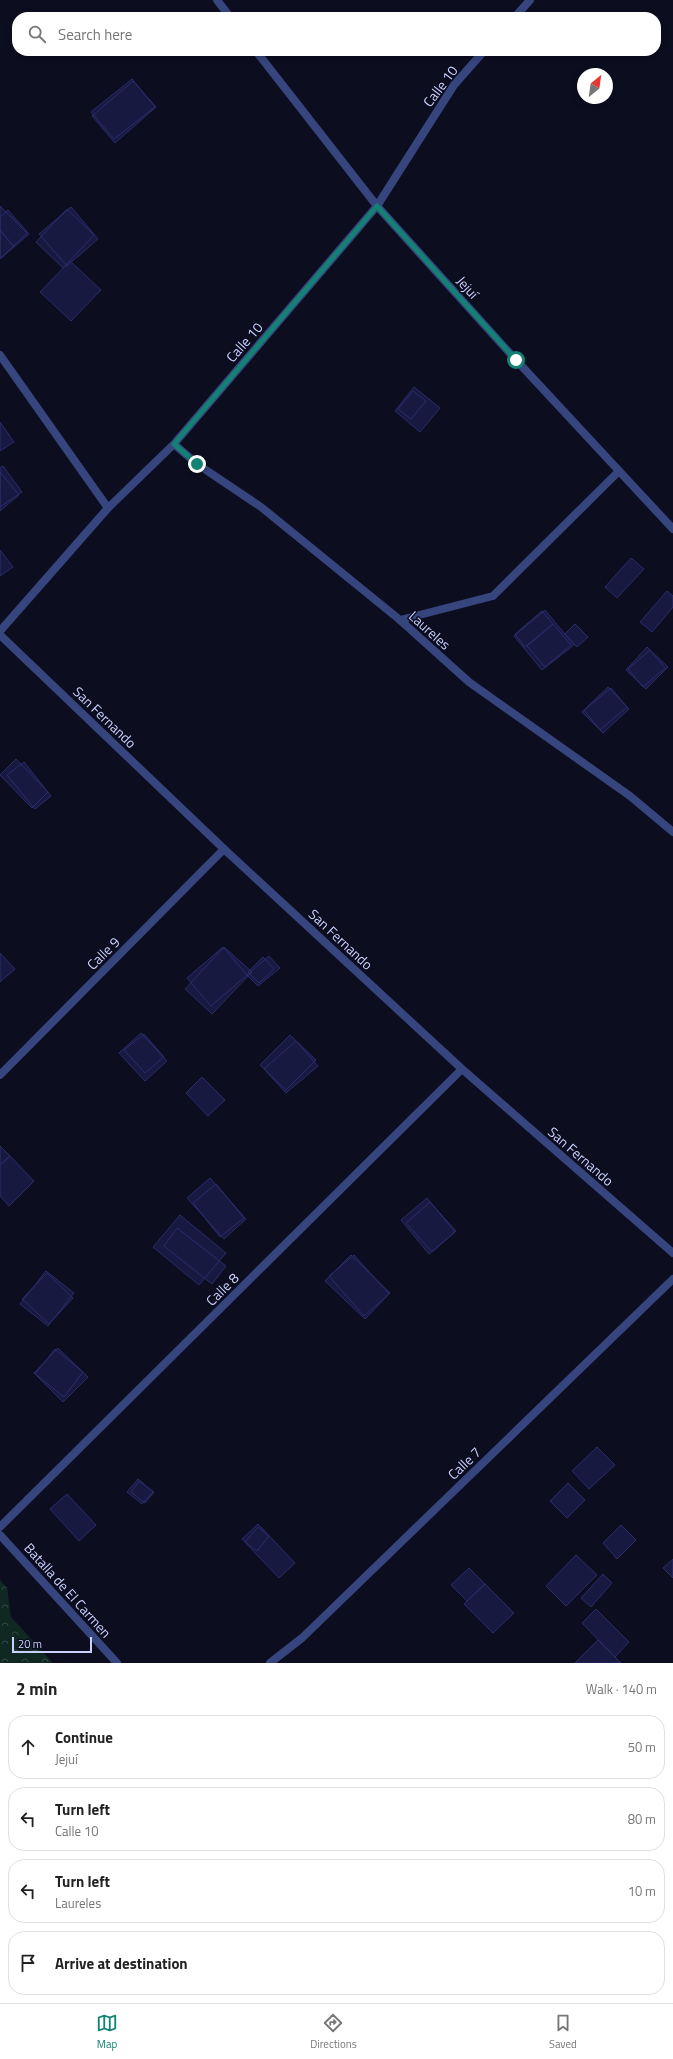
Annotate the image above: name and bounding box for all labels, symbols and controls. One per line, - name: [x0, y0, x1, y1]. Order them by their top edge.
- search box: [12, 12, 661, 56]
- icon: search: [26, 23, 48, 45]
- text: Search here: [58, 23, 132, 46]
- street label: Calle 10: [417, 61, 463, 111]
- north arrow: [577, 68, 613, 104]
- street label: Jejuí: [452, 271, 485, 304]
- street label: Calle 10: [221, 317, 267, 367]
- route start: [507, 351, 525, 369]
- route end: [188, 455, 206, 473]
- street label: Laureles: [404, 606, 456, 654]
- street label: San Fernando: [69, 681, 141, 753]
- street label: San Fernando: [304, 904, 378, 974]
- street label: Calle 9: [82, 932, 124, 974]
- street label: San Fernando: [544, 1121, 618, 1191]
- street label: Calle 8: [201, 1268, 243, 1310]
- street label: Calle 7: [443, 1442, 485, 1484]
- street label: Batalla de El Carmen: [20, 1538, 116, 1642]
- scale bar: [12, 1635, 92, 1654]
- text: 20 m: [18, 1636, 42, 1652]
- text: 2 min: [16, 1676, 57, 1702]
- text: Walk · 140 m: [586, 1679, 657, 1699]
- text: Continue: [55, 1726, 113, 1749]
- icon: ahead: [17, 1736, 39, 1758]
- text: 50 m: [628, 1737, 656, 1757]
- text: Jejuí: [55, 1749, 78, 1769]
- text: Turn left: [55, 1798, 110, 1821]
- icon: left: [17, 1808, 39, 1830]
- text: 80 m: [628, 1809, 656, 1829]
- text: Calle 10: [55, 1821, 99, 1841]
- text: Turn left: [55, 1870, 110, 1893]
- icon: left: [17, 1880, 39, 1902]
- text: 10 m: [628, 1881, 656, 1901]
- text: Laureles: [55, 1893, 101, 1913]
- icon: arrive: [17, 1952, 39, 1974]
- text: Arrive at destination: [55, 1952, 188, 1975]
- tab: Map: [96, 2012, 118, 2052]
- tab: Directions: [310, 2012, 357, 2052]
- tab: Saved: [549, 2012, 577, 2052]

